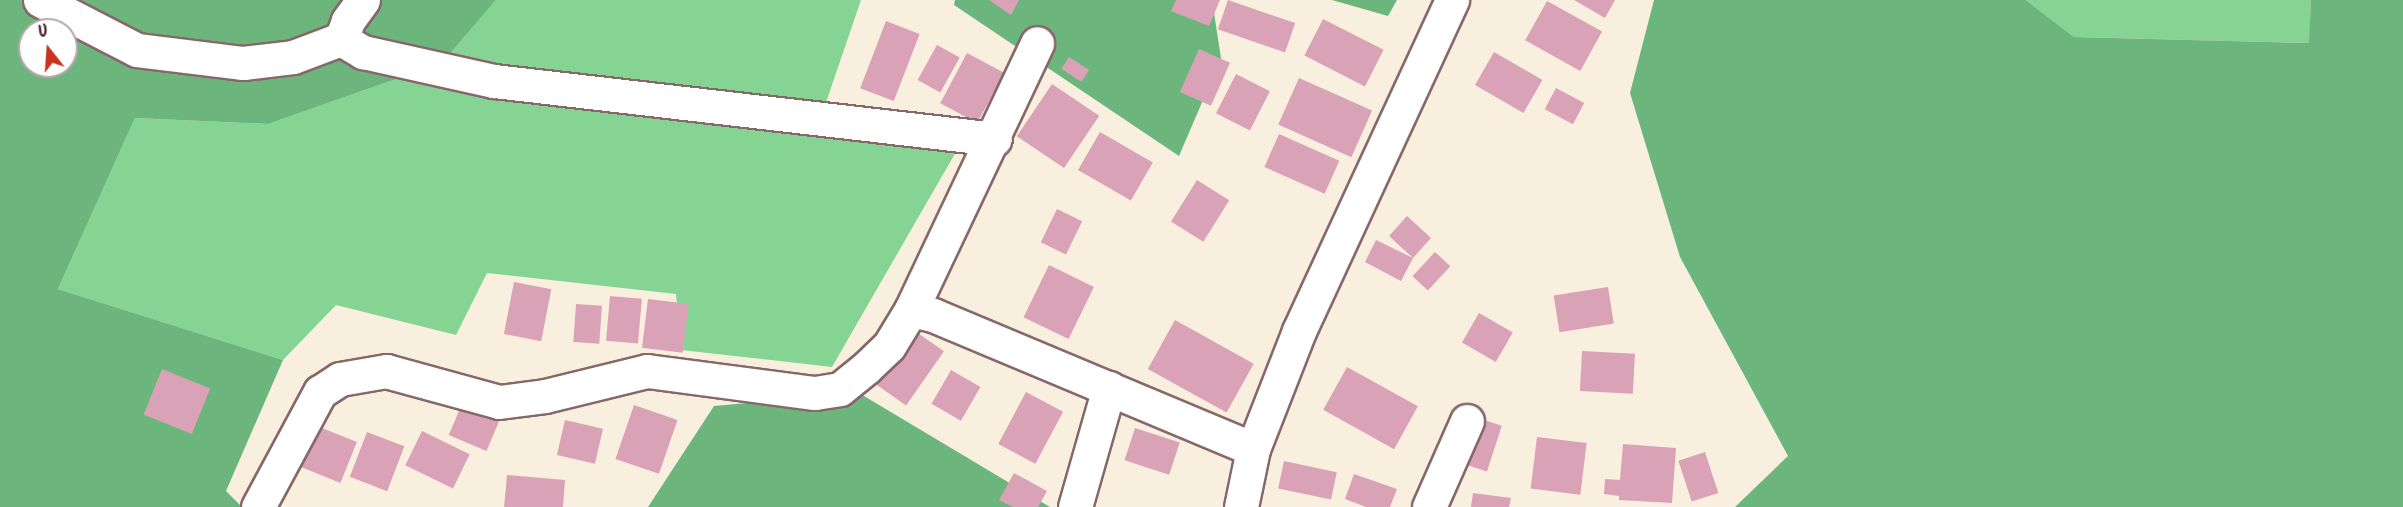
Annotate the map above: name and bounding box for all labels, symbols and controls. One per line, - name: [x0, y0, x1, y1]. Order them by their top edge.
- north arrow: [18, 18, 78, 78]
- text: U: [35, 19, 51, 46]

